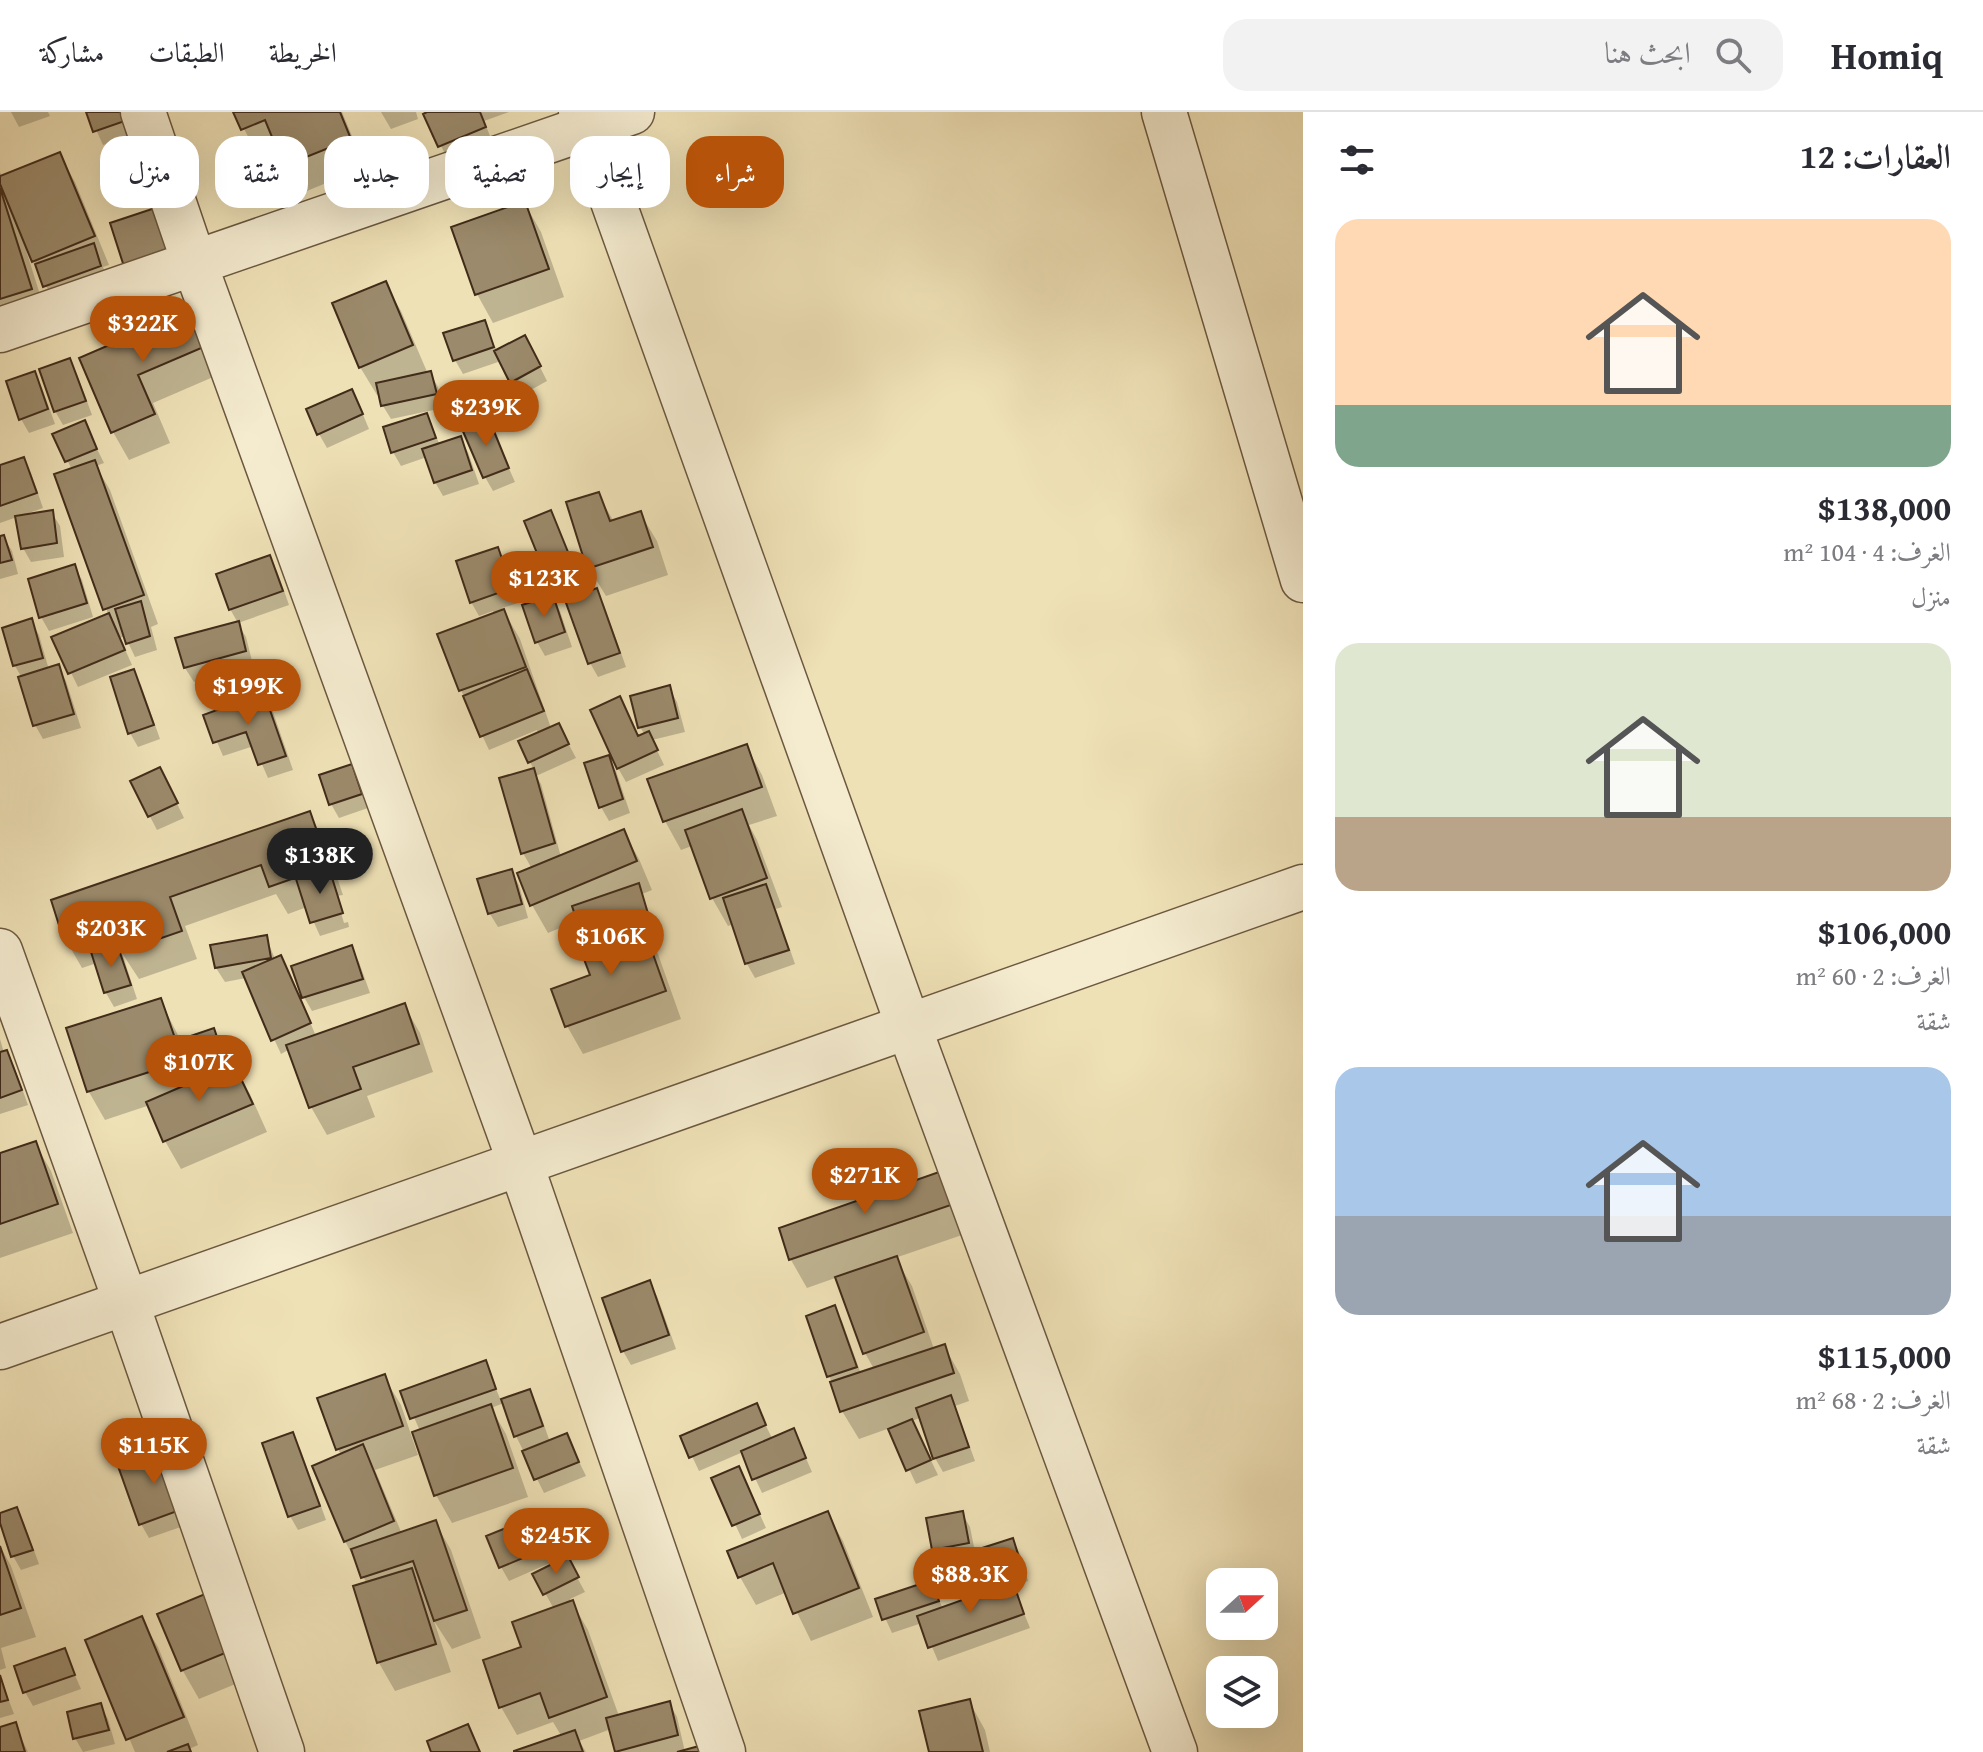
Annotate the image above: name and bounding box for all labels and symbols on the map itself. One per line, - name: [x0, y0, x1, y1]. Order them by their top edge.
- pin: $322K: [87, 296, 199, 364]
- pin: $239K: [430, 380, 542, 448]
- pin: $123K: [488, 551, 600, 619]
- pin: $199K: [192, 659, 304, 727]
- pin: $138K: [264, 828, 376, 896]
- pin: $203K: [55, 901, 167, 969]
- pin: $106K: [555, 909, 667, 977]
- pin: $107K: [143, 1035, 255, 1103]
- pin: $271K: [809, 1148, 921, 1216]
- pin: $115K: [98, 1418, 210, 1486]
- pin: $245K: [500, 1508, 612, 1576]
- pin: $88.3K: [905, 1547, 1035, 1615]
- north arrow: [1206, 1568, 1278, 1640]

